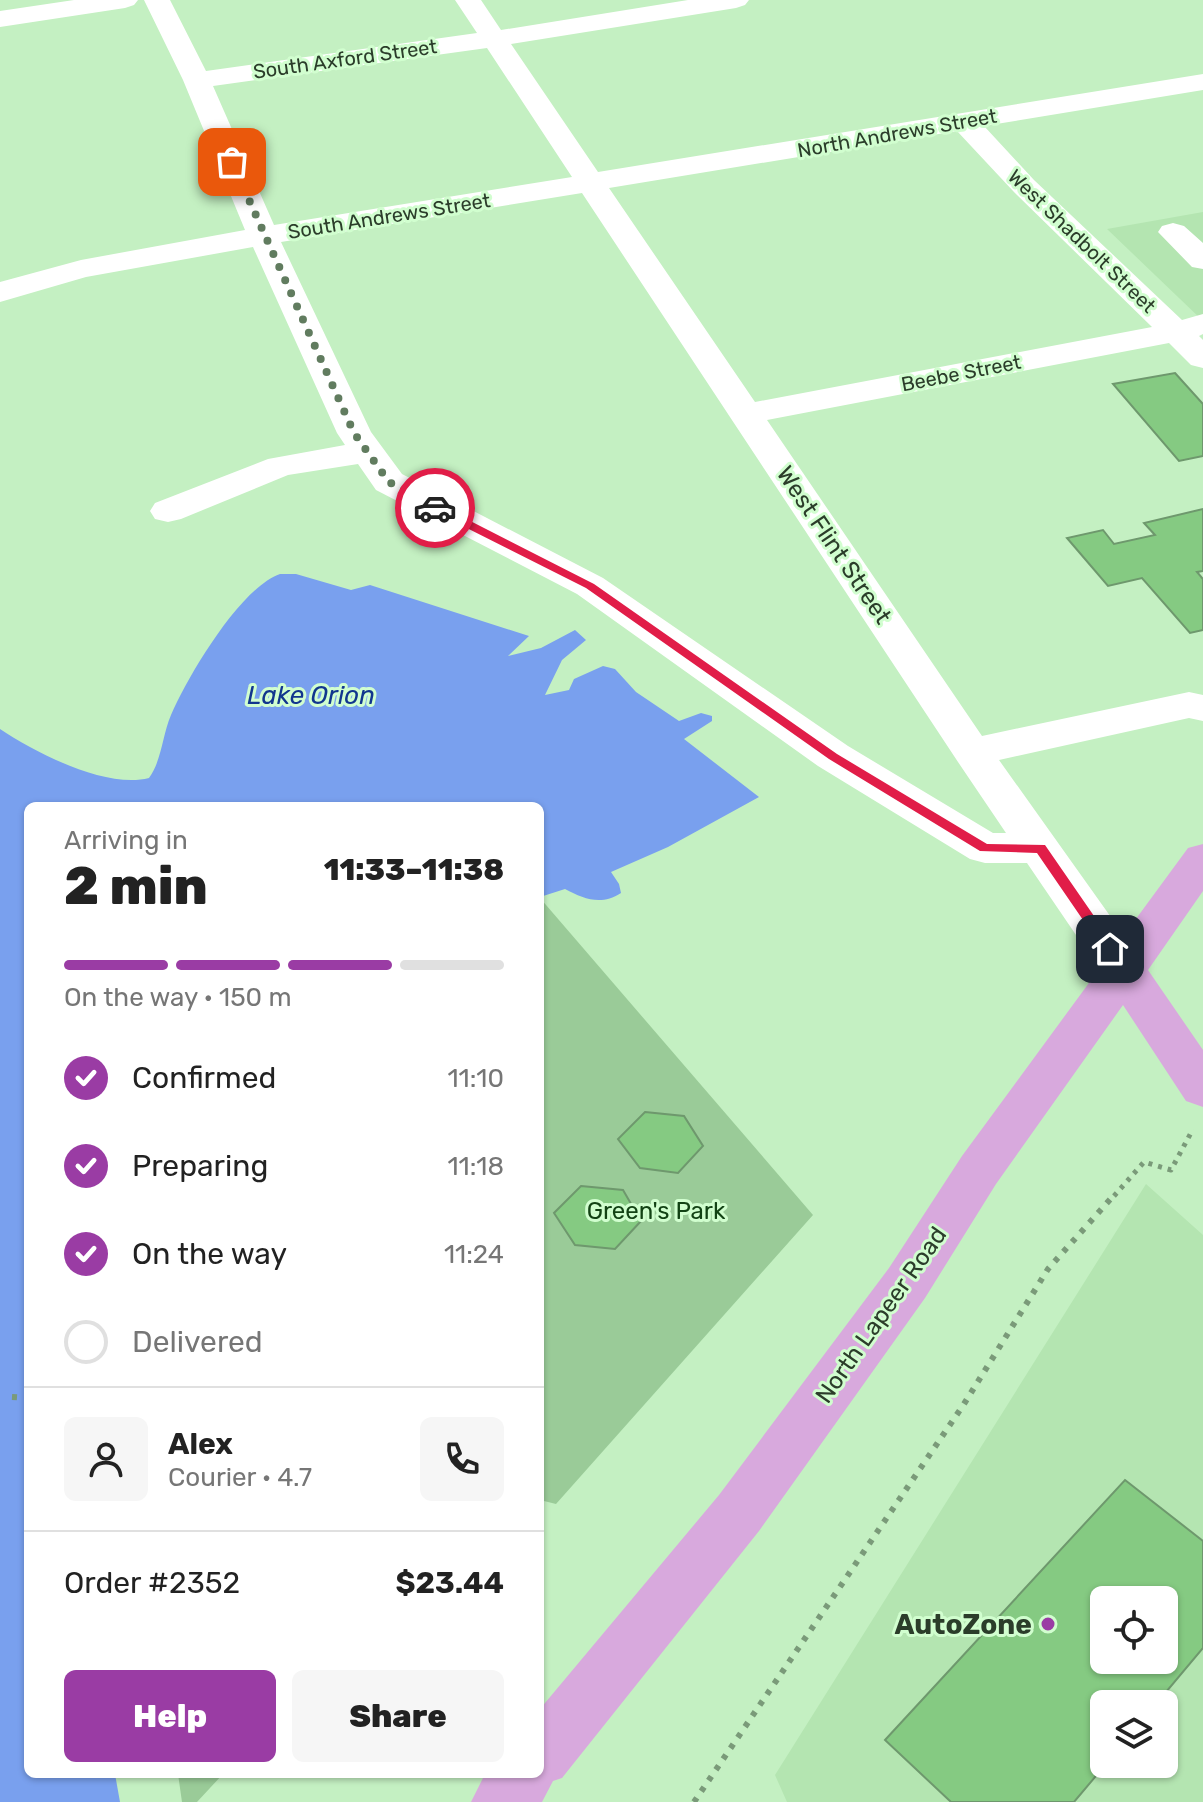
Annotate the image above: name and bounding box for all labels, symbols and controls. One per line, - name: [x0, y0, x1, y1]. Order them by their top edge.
- street label: South Axford Street: [251, 34, 439, 84]
- street label: North Andrews Street: [796, 104, 999, 162]
- pin: [198, 128, 266, 196]
- icon: bag: [210, 140, 254, 184]
- street label: West Shadbolt Street: [1003, 164, 1161, 318]
- street label: South Andrews Street: [286, 188, 492, 244]
- street label: Beebe Street: [899, 350, 1023, 396]
- street label: West Flint Street: [771, 461, 897, 629]
- courier: [395, 468, 475, 548]
- icon: car: [413, 486, 457, 530]
- water label: Lake Orion: [247, 680, 375, 711]
- text: Arriving in: [64, 825, 188, 856]
- text: 11:33–11:38: [324, 852, 504, 888]
- text: 2 min: [64, 855, 208, 917]
- pin: [1076, 915, 1144, 983]
- icon: home: [1088, 927, 1132, 971]
- text: On the way · 150 m: [64, 982, 292, 1013]
- icon: check: [64, 1056, 108, 1100]
- text: Confirmed: [132, 1060, 276, 1096]
- text: 11:10: [447, 1063, 504, 1094]
- icon: check: [64, 1144, 108, 1188]
- text: Preparing: [132, 1148, 268, 1184]
- text: 11:18: [447, 1151, 504, 1182]
- park label: Green's Park: [587, 1197, 726, 1225]
- street label: North Lapeer Road: [810, 1221, 952, 1409]
- icon: check: [64, 1232, 108, 1276]
- text: On the way: [132, 1236, 287, 1272]
- text: 11:24: [444, 1239, 504, 1270]
- text: Delivered: [132, 1324, 263, 1360]
- button: person: [64, 1417, 148, 1501]
- button: phone: [420, 1417, 504, 1501]
- text: Alex: [168, 1426, 233, 1462]
- text: Courier · 4.7: [168, 1462, 312, 1493]
- text: Order #2352: [64, 1565, 240, 1601]
- text: $23.44: [395, 1565, 504, 1601]
- map controls: [1090, 1586, 1178, 1778]
- button: locate: [1090, 1586, 1178, 1674]
- place label: AutoZone: [894, 1608, 1032, 1641]
- marker: AutoZone: [1039, 1615, 1057, 1633]
- button: Help: [64, 1670, 276, 1762]
- button: Share: [292, 1670, 504, 1762]
- button: layers: [1090, 1690, 1178, 1778]

